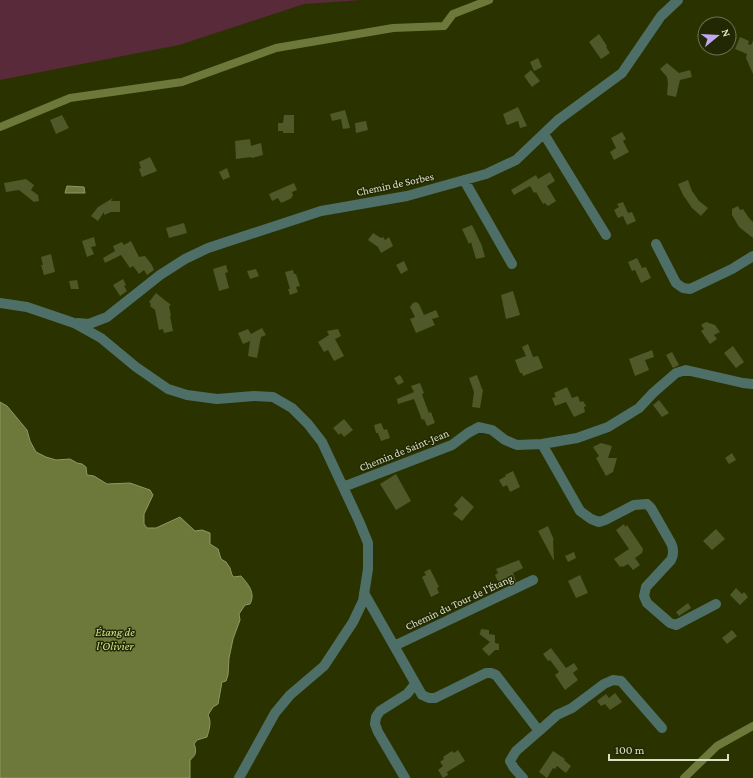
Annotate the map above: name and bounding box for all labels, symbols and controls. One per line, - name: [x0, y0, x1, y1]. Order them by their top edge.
- north arrow: [697, 16, 737, 56]
- text: N: [720, 27, 734, 39]
- street label: Chemin de Sorbes: [355, 170, 435, 198]
- street label: Chemin de Saint-Jean: [358, 427, 451, 474]
- street label: Chemin du Tour de l'Étang: [403, 571, 516, 633]
- water label: Étang de l'Olivier: [95, 625, 135, 653]
- scale bar: [609, 736, 728, 762]
- text: 100 m: [615, 743, 645, 757]

